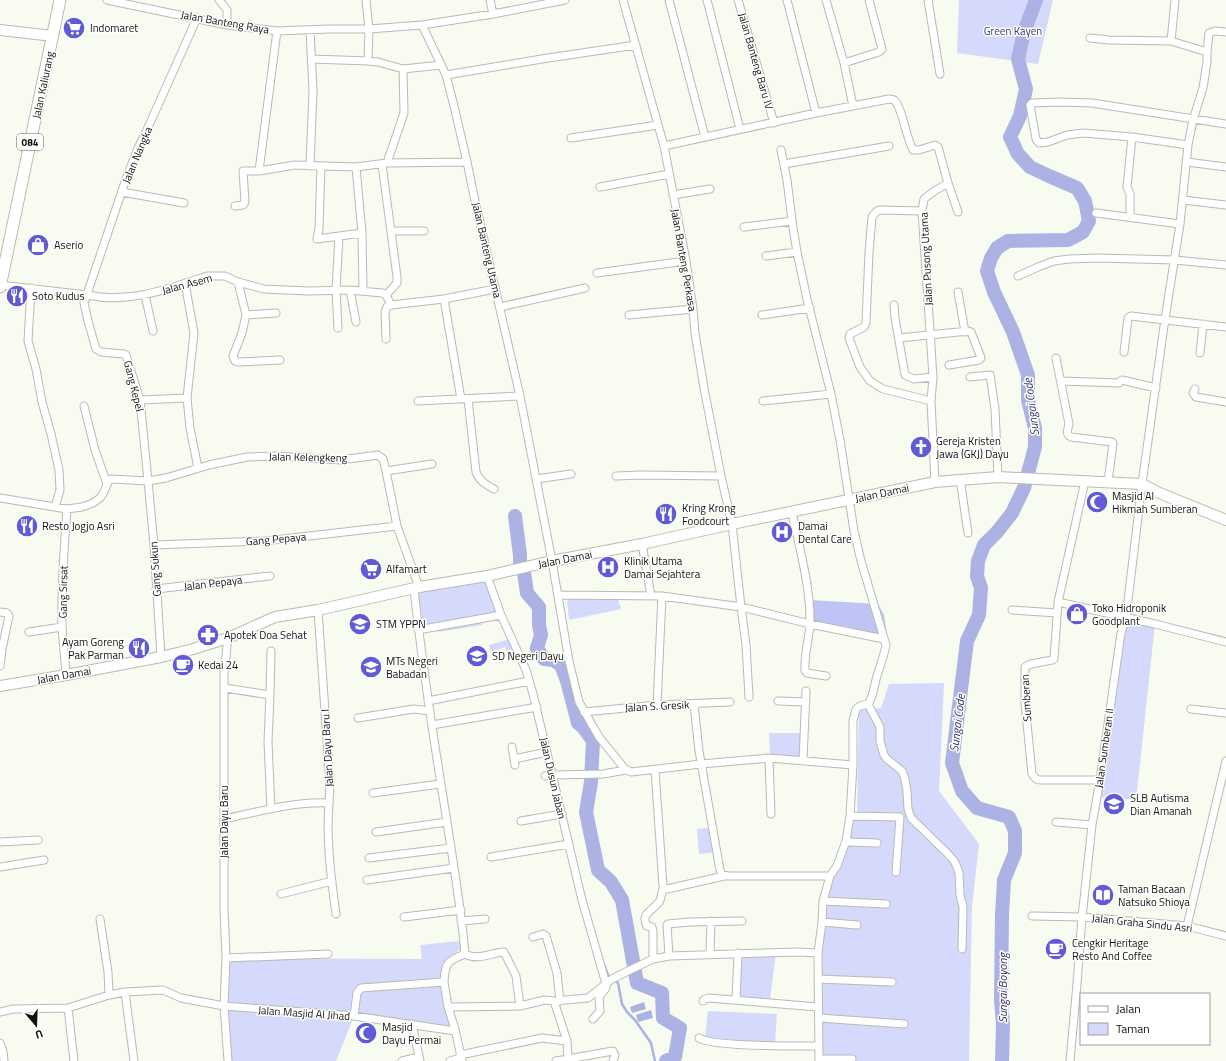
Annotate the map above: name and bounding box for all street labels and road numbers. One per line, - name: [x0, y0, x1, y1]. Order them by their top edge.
- street label: Jalan Banteng Raya: [179, 6, 271, 38]
- street label: Jalan Banteng Baru IV: [735, 11, 778, 112]
- street label: Jalan Kaliurang: [28, 49, 58, 120]
- street label: Jalan Nangka: [118, 124, 156, 186]
- road number: 084: [17, 134, 43, 150]
- street label: Jalan Banteng Utama: [468, 201, 506, 300]
- street label: Jalan Banteng Perkasa: [667, 207, 701, 313]
- street label: Jalan Pusong Utama: [916, 211, 936, 306]
- street label: Jalan Asem: [160, 270, 214, 298]
- street label: Gang Kepel: [120, 359, 148, 413]
- street label: Jalan Kelengkeng: [269, 448, 348, 466]
- street label: Jalan Damai: [854, 479, 910, 507]
- street label: Gang Pepaya: [245, 528, 307, 550]
- street label: Gang Sukun: [145, 541, 165, 597]
- street label: Jalan Damai: [537, 546, 593, 572]
- street label: Gang Sirsat: [55, 565, 71, 619]
- street label: Jalan Pepaya: [183, 571, 244, 595]
- street label: Jalan Damai: [36, 662, 92, 688]
- street label: Sumberan: [1017, 674, 1035, 722]
- street label: Jalan S. Gresik: [624, 696, 690, 716]
- street label: Jalan Sumberan II: [1090, 707, 1118, 789]
- street label: Jalan Dayu Baru I: [317, 709, 337, 787]
- street label: Jalan Dusun Jaban: [536, 736, 570, 820]
- street label: Jalan Dayu Baru: [216, 785, 232, 859]
- street label: Jalan Graha Sindu Asri: [1091, 910, 1193, 936]
- street label: Jalan Masjid Al Jihad: [257, 1002, 351, 1024]

